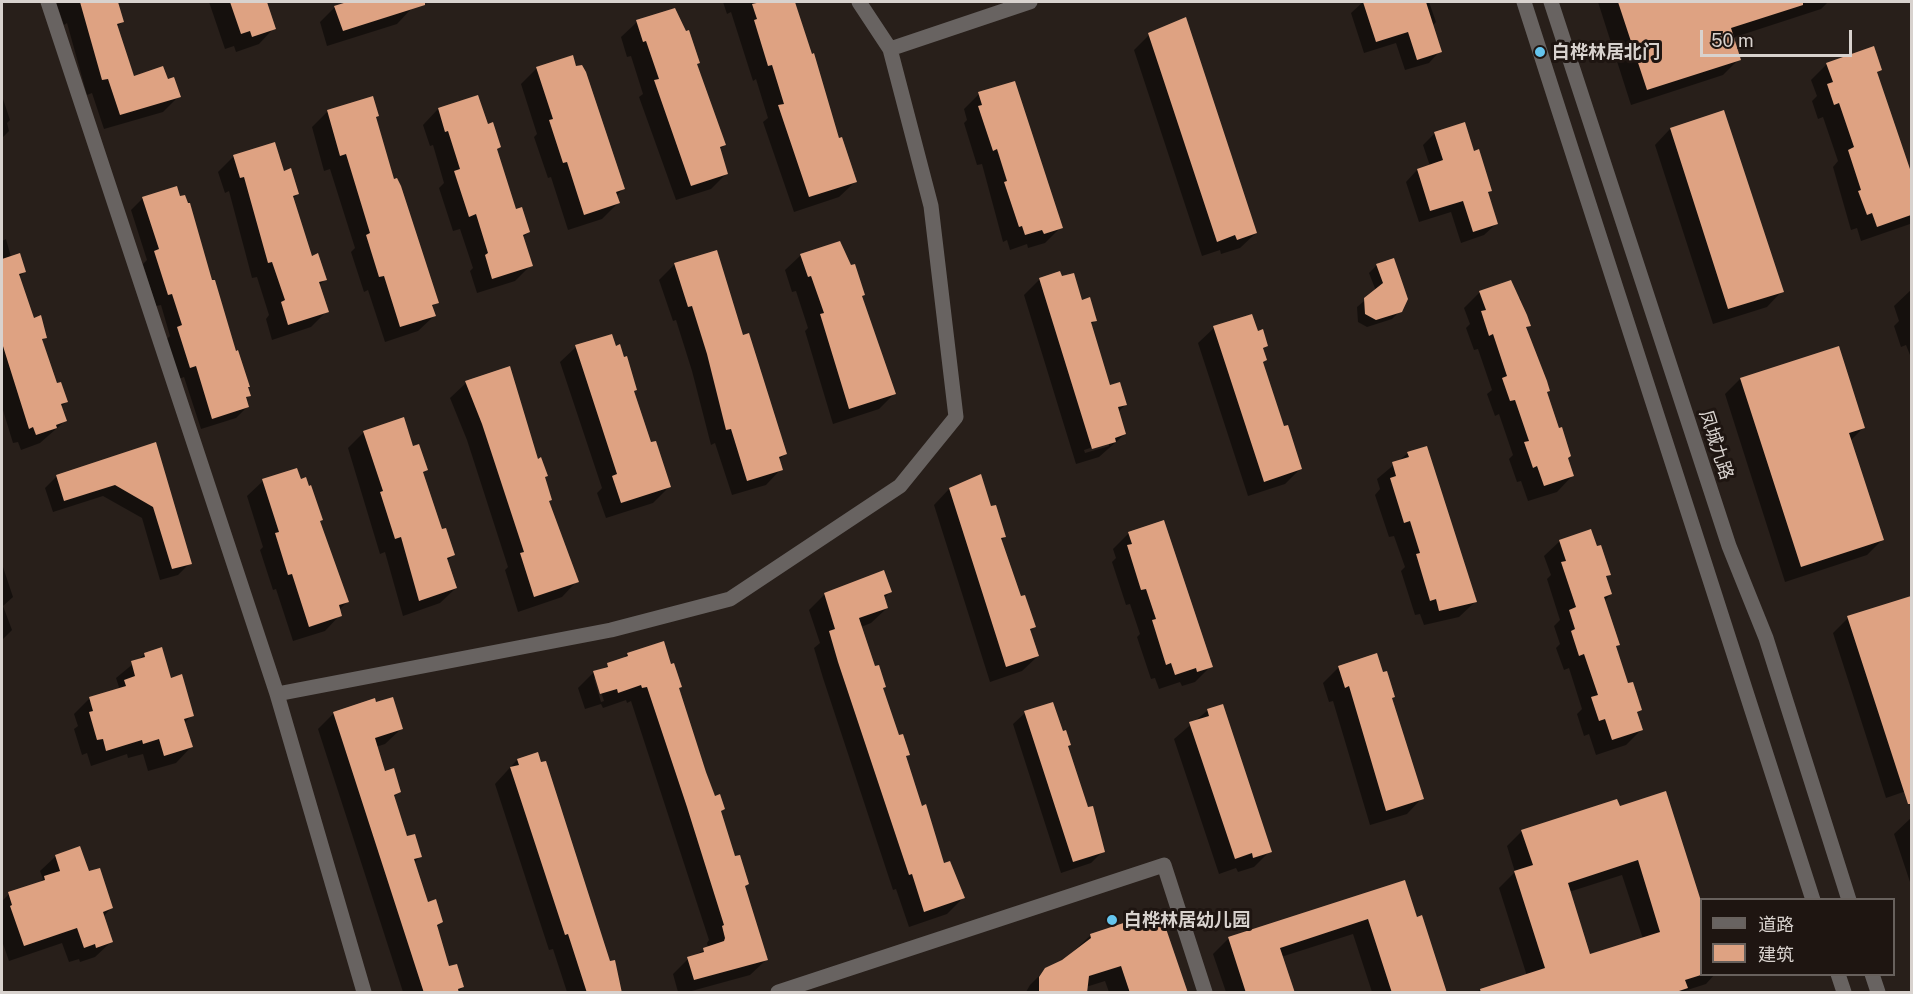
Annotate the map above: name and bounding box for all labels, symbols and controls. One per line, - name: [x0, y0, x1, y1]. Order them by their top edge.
- scale bar: [1703, 18, 1854, 56]
- text: 50 m: [1711, 30, 1754, 51]
- place label: 白桦林居北门: [1552, 41, 1660, 63]
- marker: 白桦林居北门: [1533, 45, 1547, 59]
- street label: 凤城九路: [1695, 407, 1737, 483]
- legend: [1700, 898, 1895, 976]
- place label: 白桦林居幼儿园: [1124, 909, 1250, 931]
- marker: 白桦林居幼儿园: [1105, 913, 1119, 927]
- text: 道路: [1758, 914, 1794, 935]
- text: 建筑: [1758, 944, 1794, 965]

